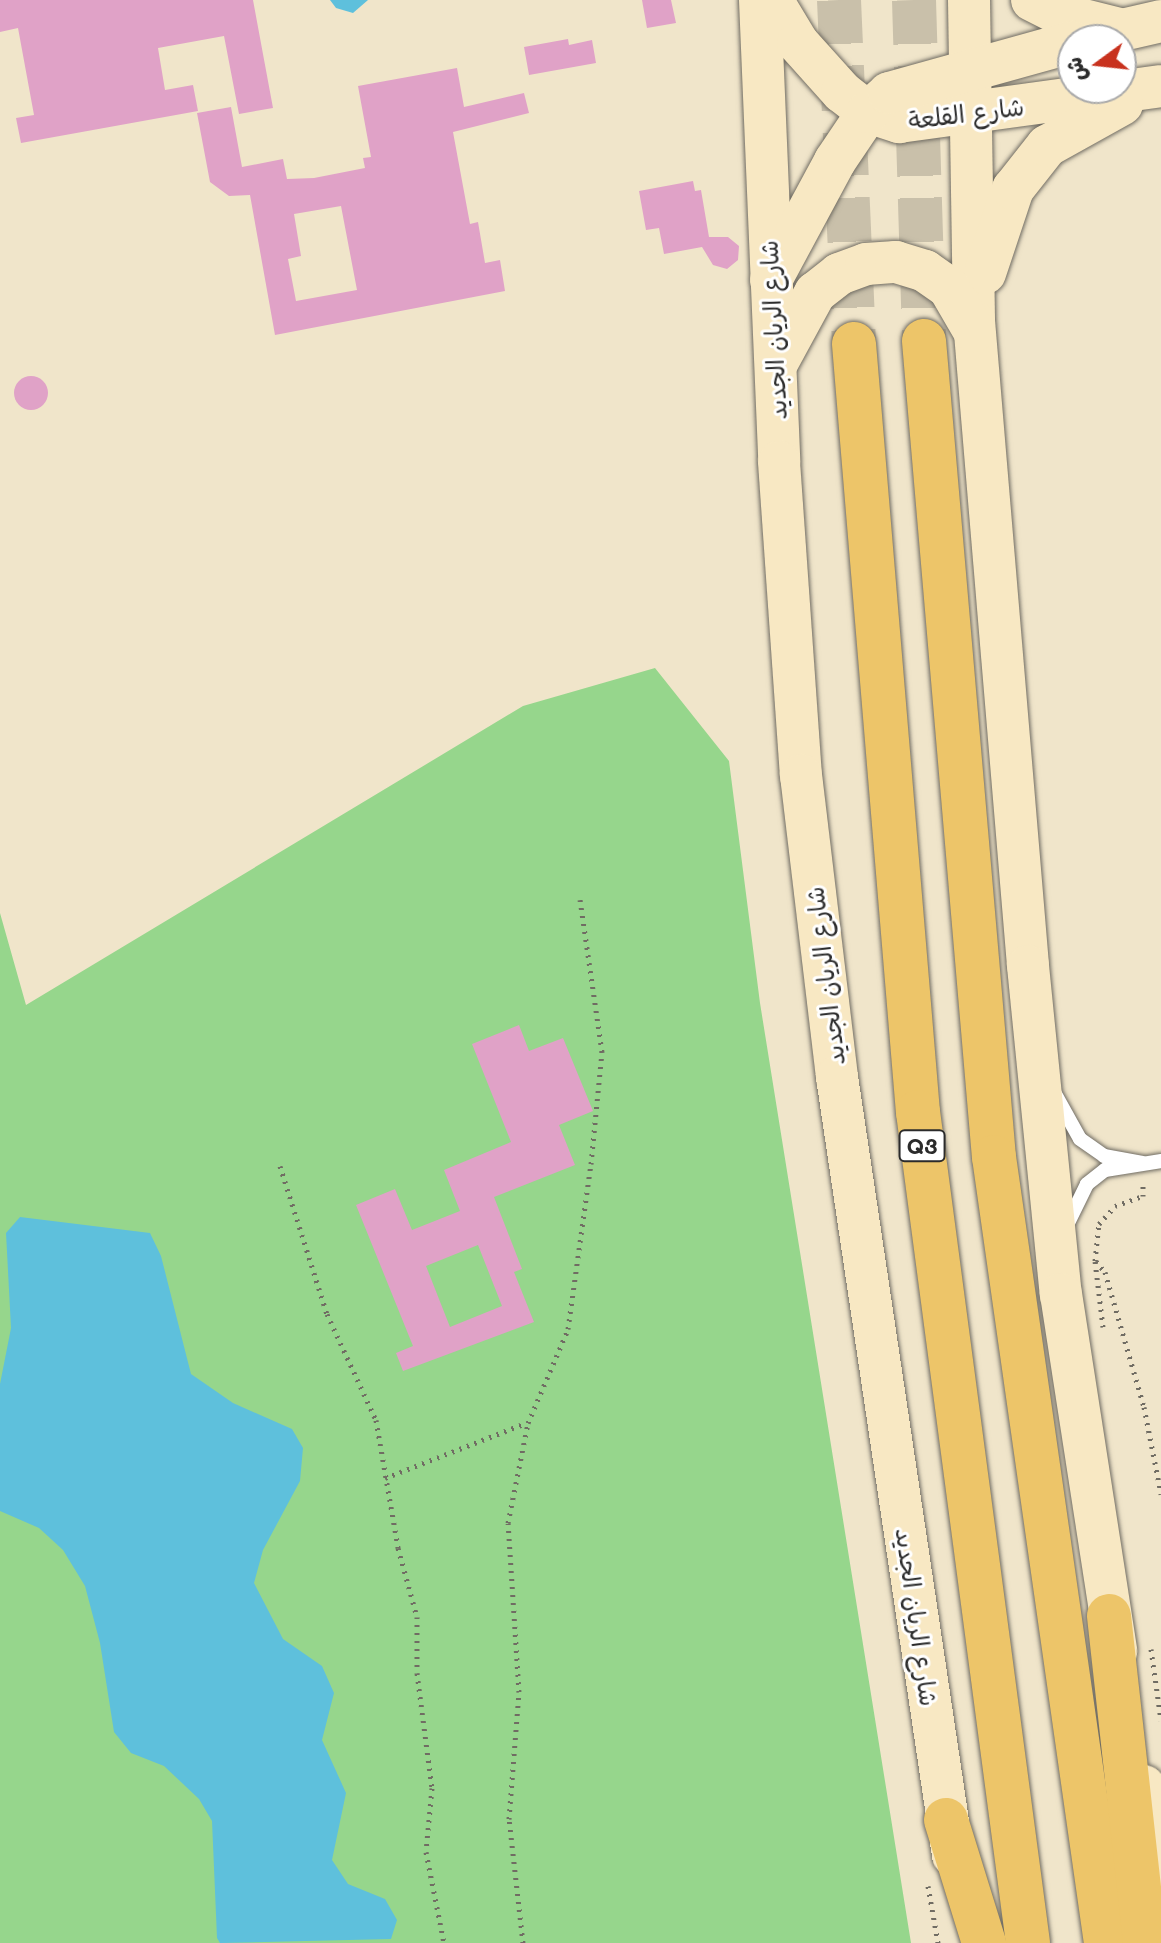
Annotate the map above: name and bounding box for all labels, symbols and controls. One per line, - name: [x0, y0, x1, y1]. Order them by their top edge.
- north arrow: [1057, 24, 1137, 104]
- text: ش: [1058, 54, 1092, 85]
- street label: شارع القلعة: [907, 92, 1025, 134]
- street label: شارع الريان الجديد: [754, 240, 792, 420]
- street label: شارع الريان الجديد: [800, 885, 850, 1067]
- road number: Q3: [898, 1128, 946, 1164]
- street label: شارع الريان الجديد: [890, 1526, 944, 1708]

